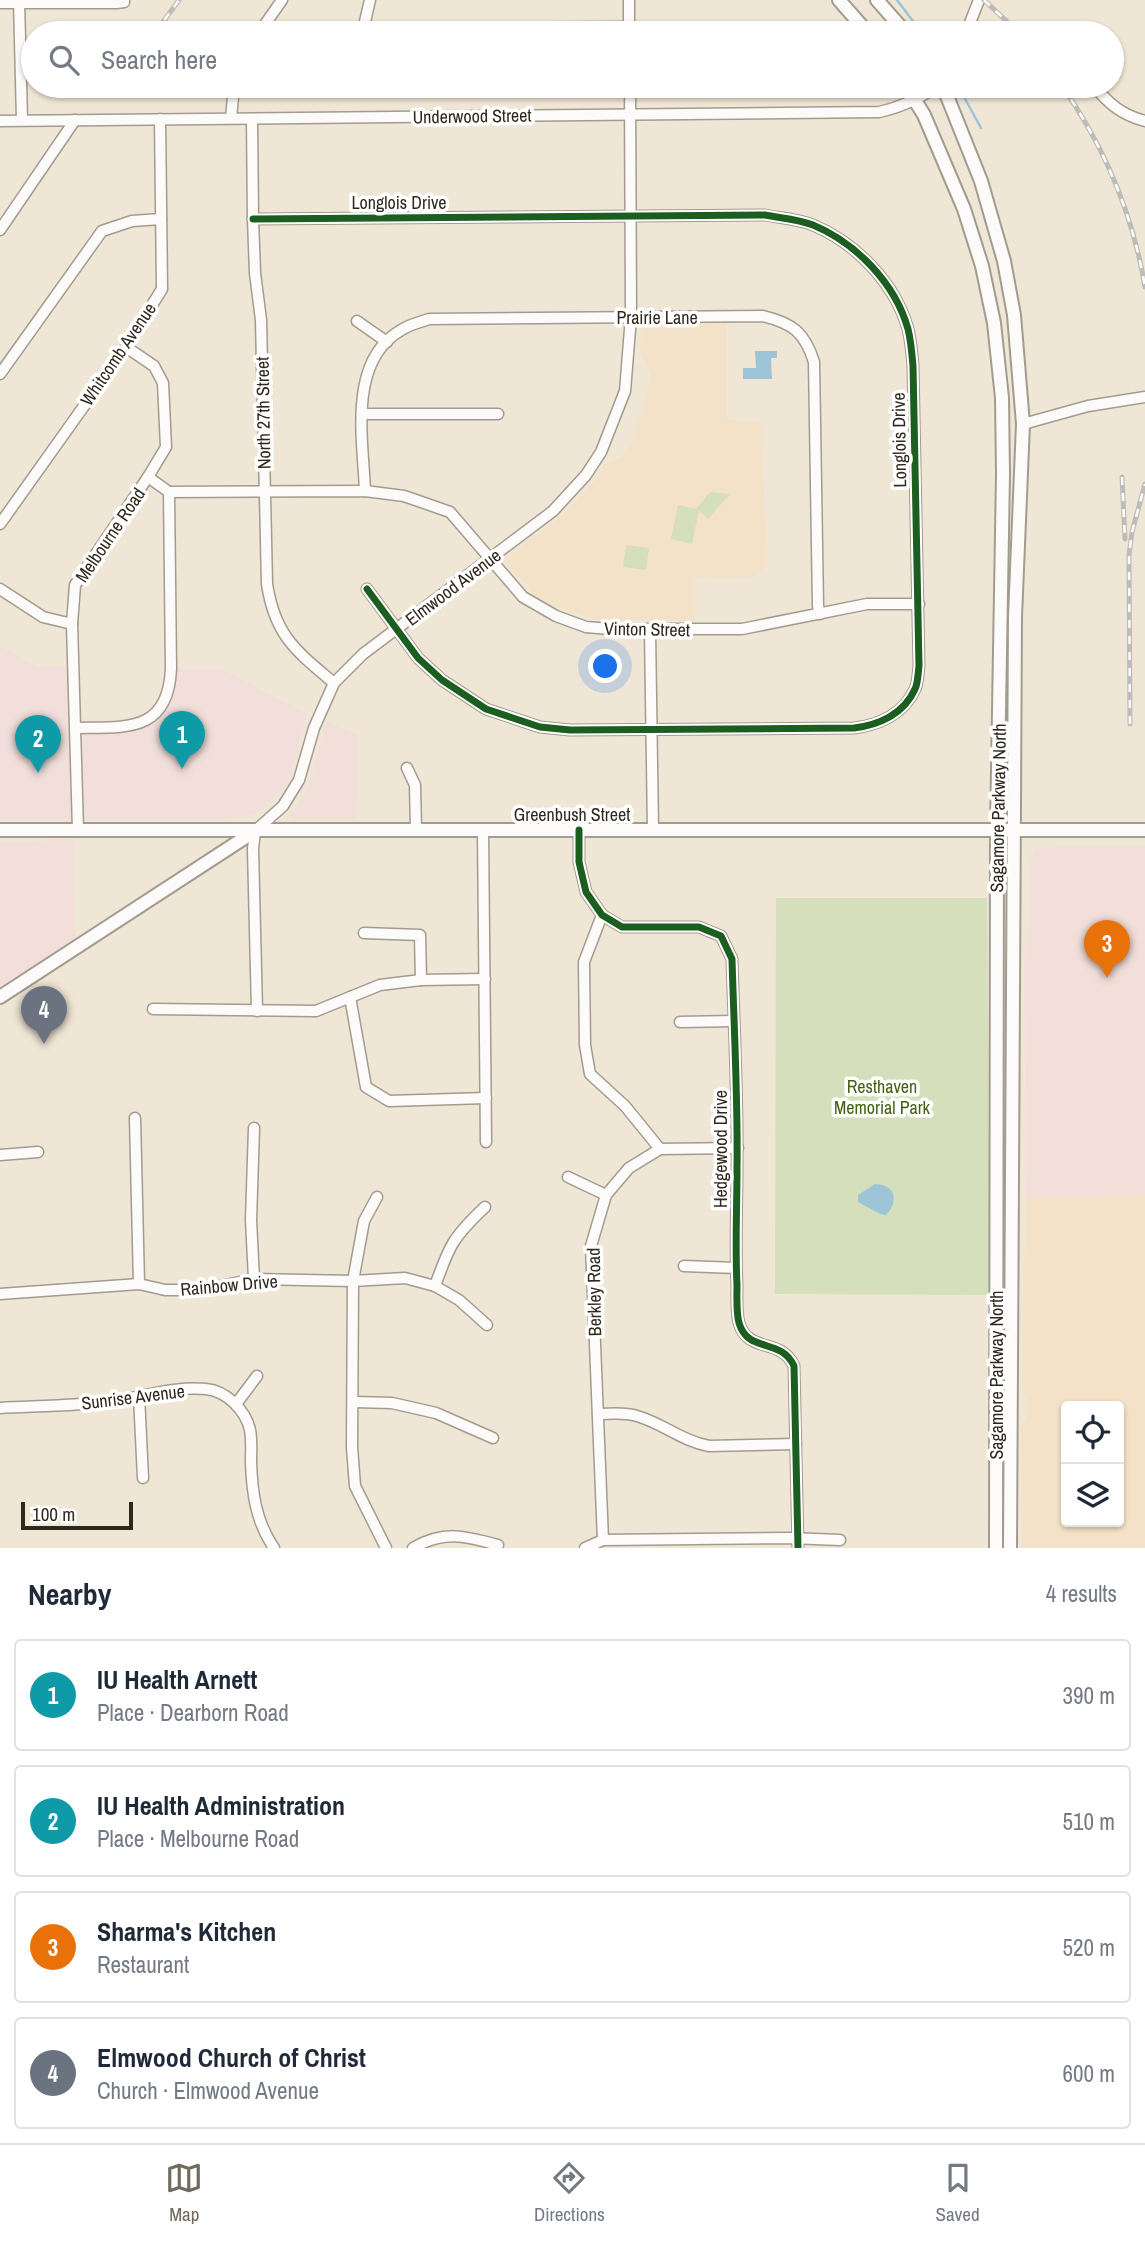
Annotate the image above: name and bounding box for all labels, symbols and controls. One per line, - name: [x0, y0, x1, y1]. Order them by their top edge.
- search box: [21, 21, 1124, 98]
- icon: search: [45, 41, 83, 79]
- text: Search here: [101, 42, 217, 77]
- street label: Underwood Street: [412, 102, 532, 130]
- street label: Longlois Drive: [351, 190, 447, 215]
- street label: Whitcomb Avenue: [74, 297, 162, 411]
- street label: Prairie Lane: [616, 305, 698, 330]
- street label: North 27th Street: [250, 357, 276, 469]
- street label: Longlois Drive: [886, 392, 912, 488]
- street label: Melbourne Road: [69, 483, 151, 587]
- street label: Elmwood Avenue: [400, 543, 506, 631]
- street label: Vinton Street: [604, 616, 690, 642]
- your location: [588, 649, 622, 683]
- pin: 1: [159, 711, 205, 769]
- pin: 2: [15, 715, 61, 773]
- street label: Sagamore Parkway North: [984, 723, 1012, 893]
- street label: Greenbush Street: [514, 802, 630, 827]
- pin: 3: [1084, 920, 1130, 978]
- pin: 4: [21, 986, 67, 1044]
- park label: Resthaven Memorial Park: [834, 1074, 931, 1120]
- street label: Hedgewood Drive: [708, 1090, 733, 1208]
- street label: Berkley Road: [581, 1247, 607, 1337]
- street label: Rainbow Drive: [179, 1268, 279, 1302]
- street label: Sagamore Parkway North: [984, 1291, 1009, 1459]
- street label: Sunrise Avenue: [80, 1378, 186, 1416]
- map controls: [1061, 1401, 1124, 1527]
- button: locate: [1061, 1401, 1124, 1464]
- button: layers: [1061, 1464, 1124, 1527]
- scale bar: [21, 1499, 133, 1531]
- text: 100 m: [32, 1501, 75, 1527]
- text: Nearby: [28, 1574, 111, 1614]
- text: 4 results: [1046, 1578, 1117, 1609]
- text: IU Health Arnett: [97, 1662, 257, 1697]
- text: 1: [48, 1680, 58, 1711]
- text: 390 m: [1063, 1680, 1115, 1711]
- text: Place · Dearborn Road: [97, 1697, 289, 1728]
- text: IU Health Administration: [97, 1788, 345, 1823]
- text: 2: [48, 1806, 58, 1837]
- text: 510 m: [1063, 1806, 1115, 1837]
- text: Place · Melbourne Road: [97, 1823, 299, 1854]
- text: Sharma's Kitchen: [97, 1914, 276, 1949]
- text: 3: [48, 1932, 58, 1963]
- text: 520 m: [1063, 1932, 1115, 1963]
- text: Restaurant: [97, 1949, 189, 1980]
- text: Elmwood Church of Christ: [97, 2040, 366, 2075]
- text: 4: [48, 2058, 58, 2089]
- text: 600 m: [1063, 2058, 1115, 2089]
- text: Church · Elmwood Avenue: [97, 2075, 319, 2106]
- tab: Map: [165, 2159, 203, 2227]
- tab: Directions: [534, 2159, 605, 2227]
- tab: Saved: [936, 2159, 980, 2227]

